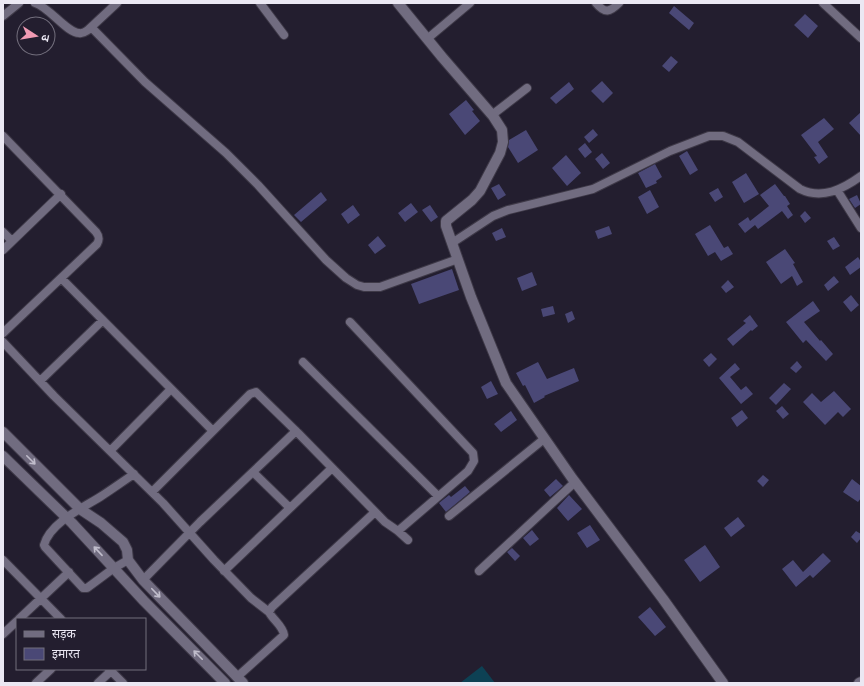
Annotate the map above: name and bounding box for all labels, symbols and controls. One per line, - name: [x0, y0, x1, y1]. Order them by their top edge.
- north arrow: [16, 16, 56, 56]
- text: उ: [39, 34, 52, 43]
- one-way arrow: [26, 455, 35, 465]
- one-way arrow: [93, 546, 103, 556]
- one-way arrow: [151, 588, 160, 598]
- legend: [16, 618, 146, 670]
- text: सड़क: [52, 627, 77, 641]
- text: इमारत: [52, 647, 81, 661]
- one-way arrow: [193, 650, 203, 660]

